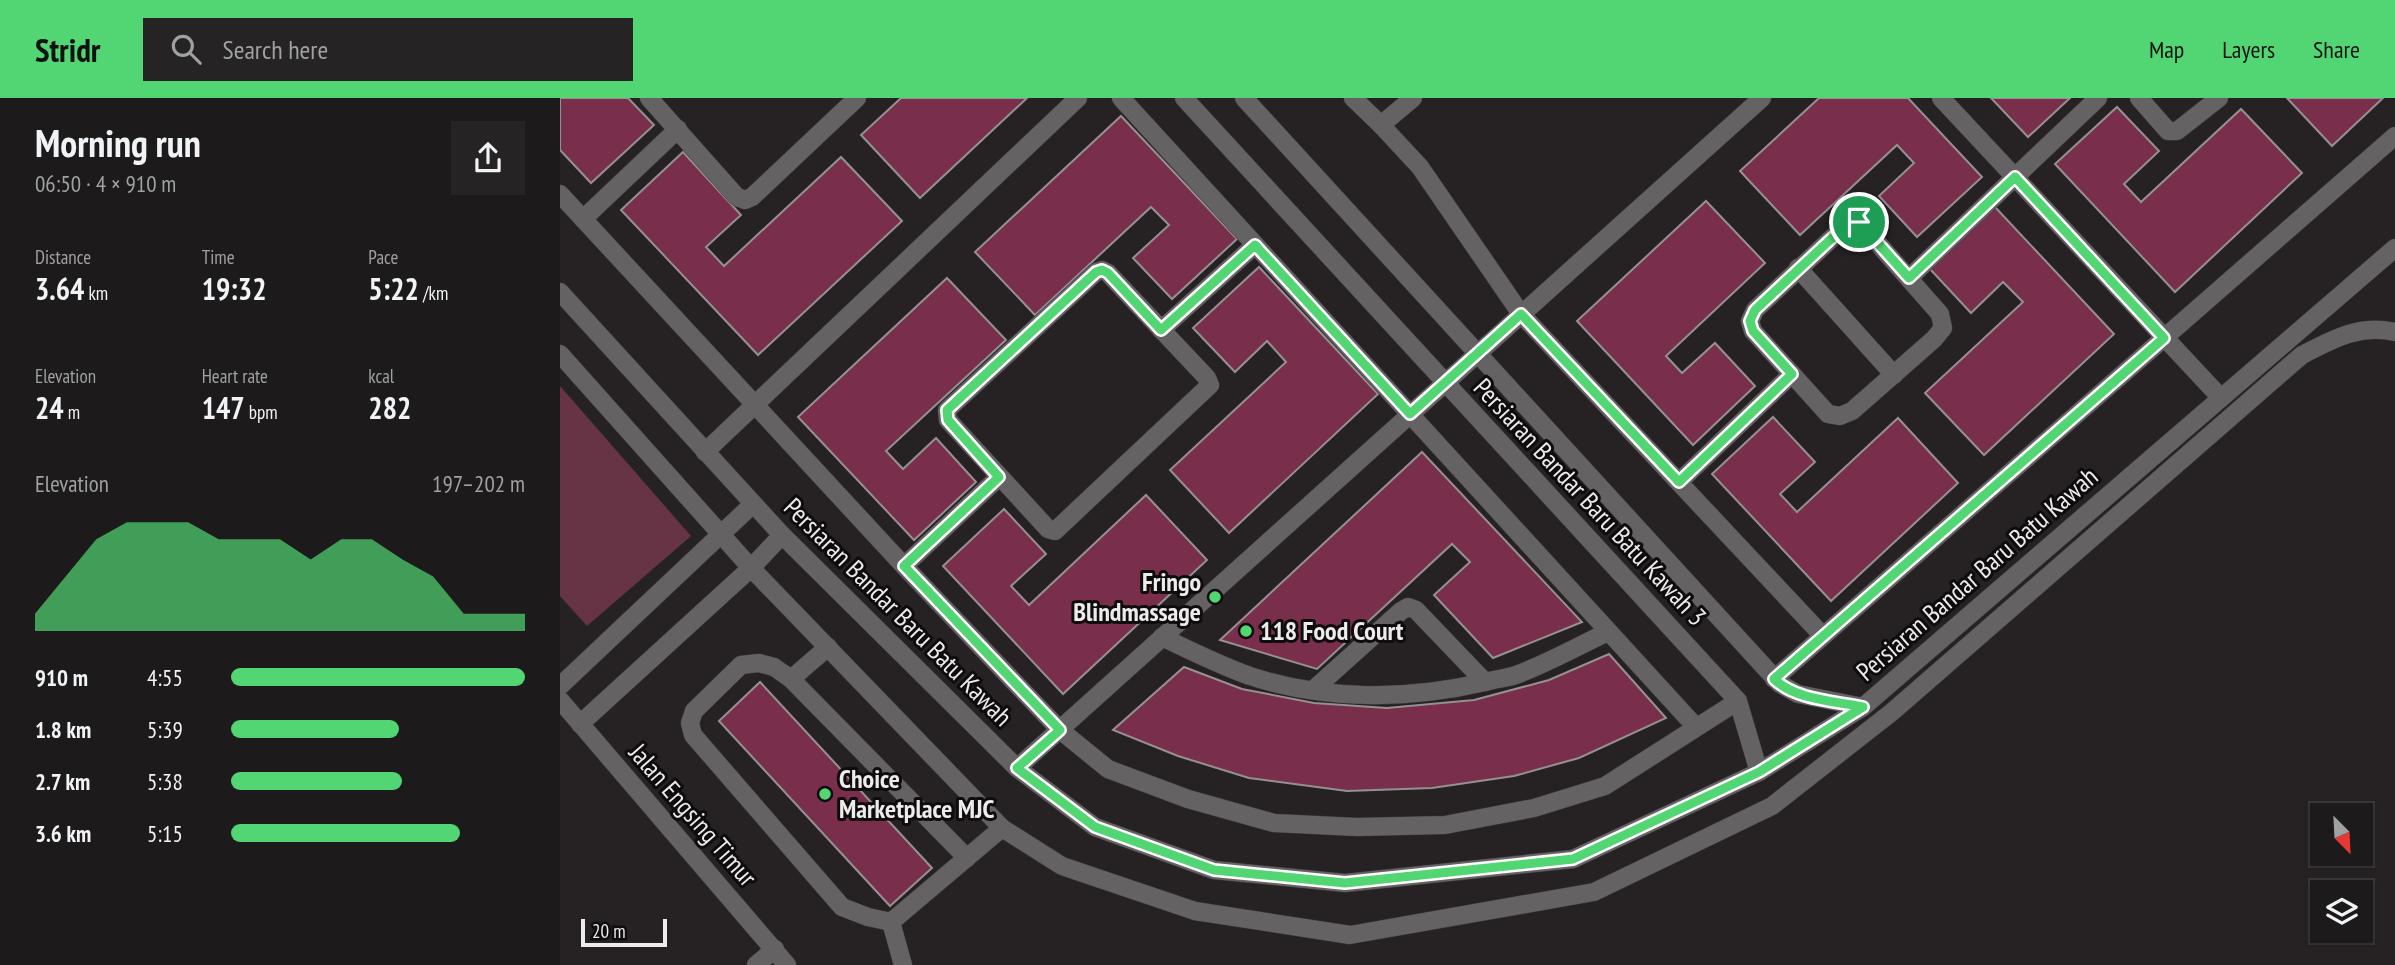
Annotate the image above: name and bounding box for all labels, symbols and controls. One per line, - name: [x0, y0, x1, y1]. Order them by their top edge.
- search box: [143, 18, 633, 81]
- text: Stridr: [35, 28, 101, 71]
- icon: search: [167, 30, 205, 68]
- text: Search here: [223, 33, 328, 66]
- text: Map: [2149, 34, 2184, 65]
- text: Layers: [2222, 34, 2275, 65]
- text: Share: [2313, 34, 2360, 65]
- text: Morning run: [35, 118, 201, 167]
- button: share: [451, 121, 525, 195]
- text: 06:50 · 4 × 910 m: [35, 169, 176, 198]
- pin: [1829, 192, 1889, 252]
- icon: arrive: [1840, 203, 1878, 241]
- text: Distance: [35, 245, 91, 269]
- text: Time: [202, 245, 235, 269]
- text: Pace: [368, 245, 398, 269]
- text: 3.64: [35, 269, 84, 308]
- text: 19:32: [202, 269, 267, 308]
- text: 5:22: [368, 269, 419, 308]
- text: km: [84, 281, 108, 305]
- text: /km: [419, 281, 448, 305]
- text: Elevation: [35, 364, 96, 388]
- text: Heart rate: [202, 364, 268, 388]
- text: kcal: [368, 364, 394, 388]
- street label: Persiaran Bandar Baru Batu Kawah 3: [1467, 371, 1714, 632]
- text: 24: [35, 388, 64, 427]
- text: 147: [202, 388, 245, 427]
- text: 282: [368, 388, 411, 427]
- text: m: [64, 400, 80, 424]
- text: bpm: [245, 400, 278, 424]
- street label: Persiaran Bandar Baru Batu Kawah: [1849, 460, 2104, 688]
- text: Elevation: [35, 469, 109, 498]
- text: 197–202 m: [432, 469, 525, 498]
- street label: Persiaran Bandar Baru Batu Kawah: [777, 491, 1019, 733]
- place label: Fringo Blindmassage: [1073, 565, 1201, 628]
- marker: Fringo Blindmassage: [1207, 589, 1223, 605]
- place label: 118 Food Court: [1260, 614, 1404, 647]
- marker: 118 Food Court: [1238, 623, 1254, 639]
- text: 910 m: [35, 663, 88, 692]
- text: 4:55: [147, 663, 183, 692]
- text: 1.8 km: [35, 715, 91, 744]
- text: 5:39: [147, 715, 183, 744]
- street label: Jalan Engsing Timur: [622, 736, 764, 893]
- place label: Choice Marketplace MJC: [839, 762, 994, 825]
- text: 2.7 km: [35, 767, 90, 796]
- text: 5:38: [147, 767, 183, 796]
- marker: Choice Marketplace MJC: [817, 786, 833, 802]
- north arrow: [2310, 803, 2373, 866]
- map controls: [2310, 803, 2373, 943]
- text: 3.6 km: [35, 819, 91, 848]
- text: 5:15: [147, 819, 183, 848]
- button: layers: [2310, 880, 2373, 943]
- scale bar: [581, 916, 667, 948]
- text: 20 m: [592, 919, 626, 943]

